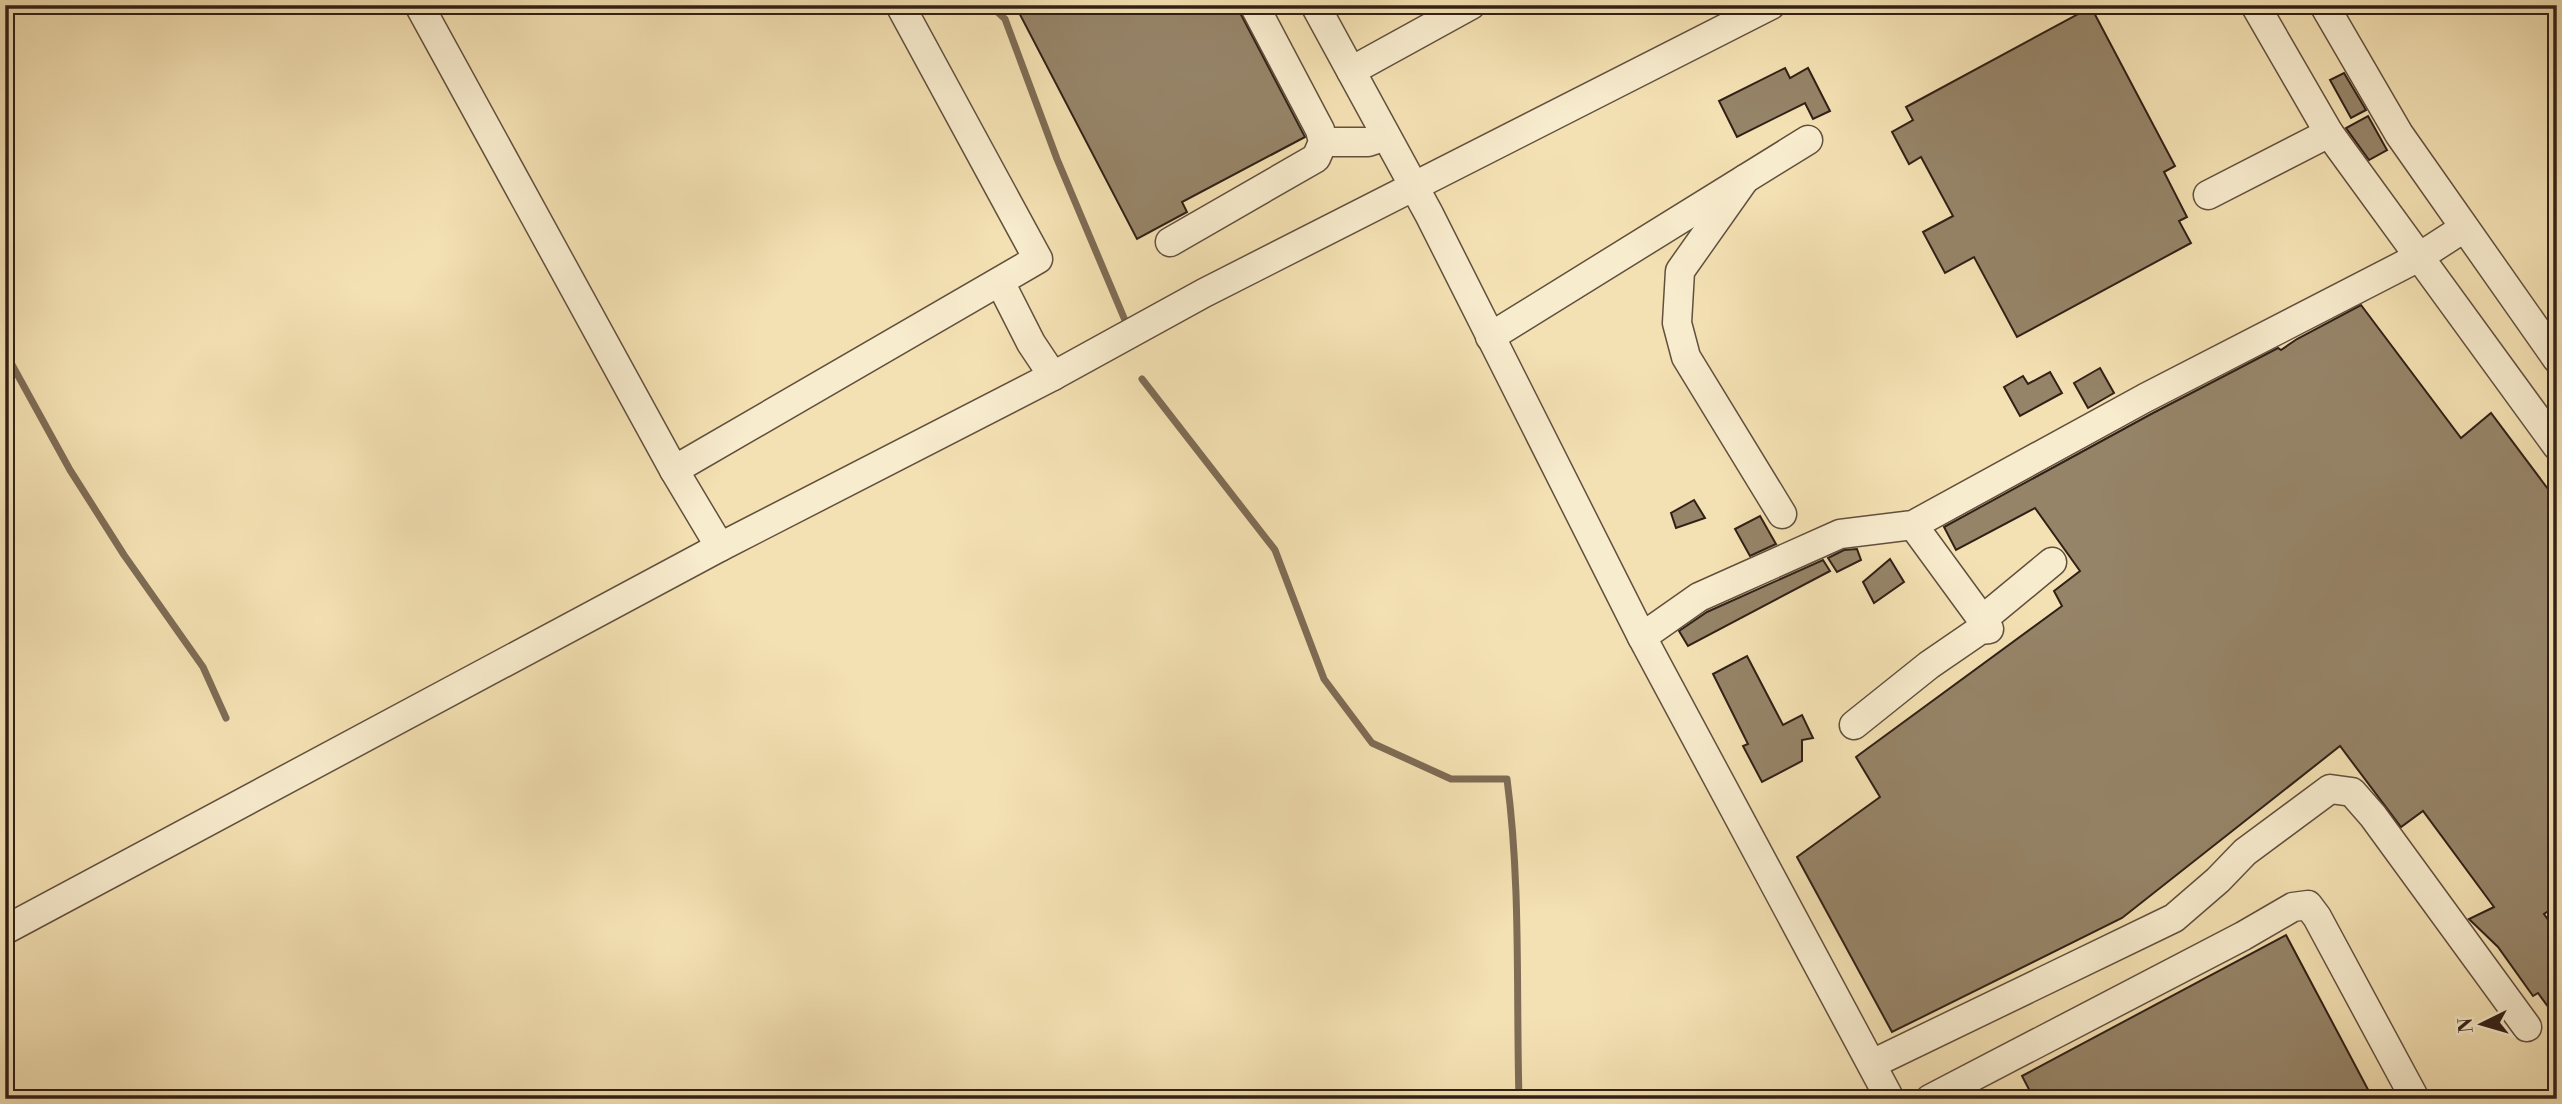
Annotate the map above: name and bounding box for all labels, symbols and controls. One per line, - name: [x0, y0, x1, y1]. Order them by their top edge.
- north arrow: [2446, 988, 2516, 1058]
- text: N: [2453, 1017, 2479, 1034]

